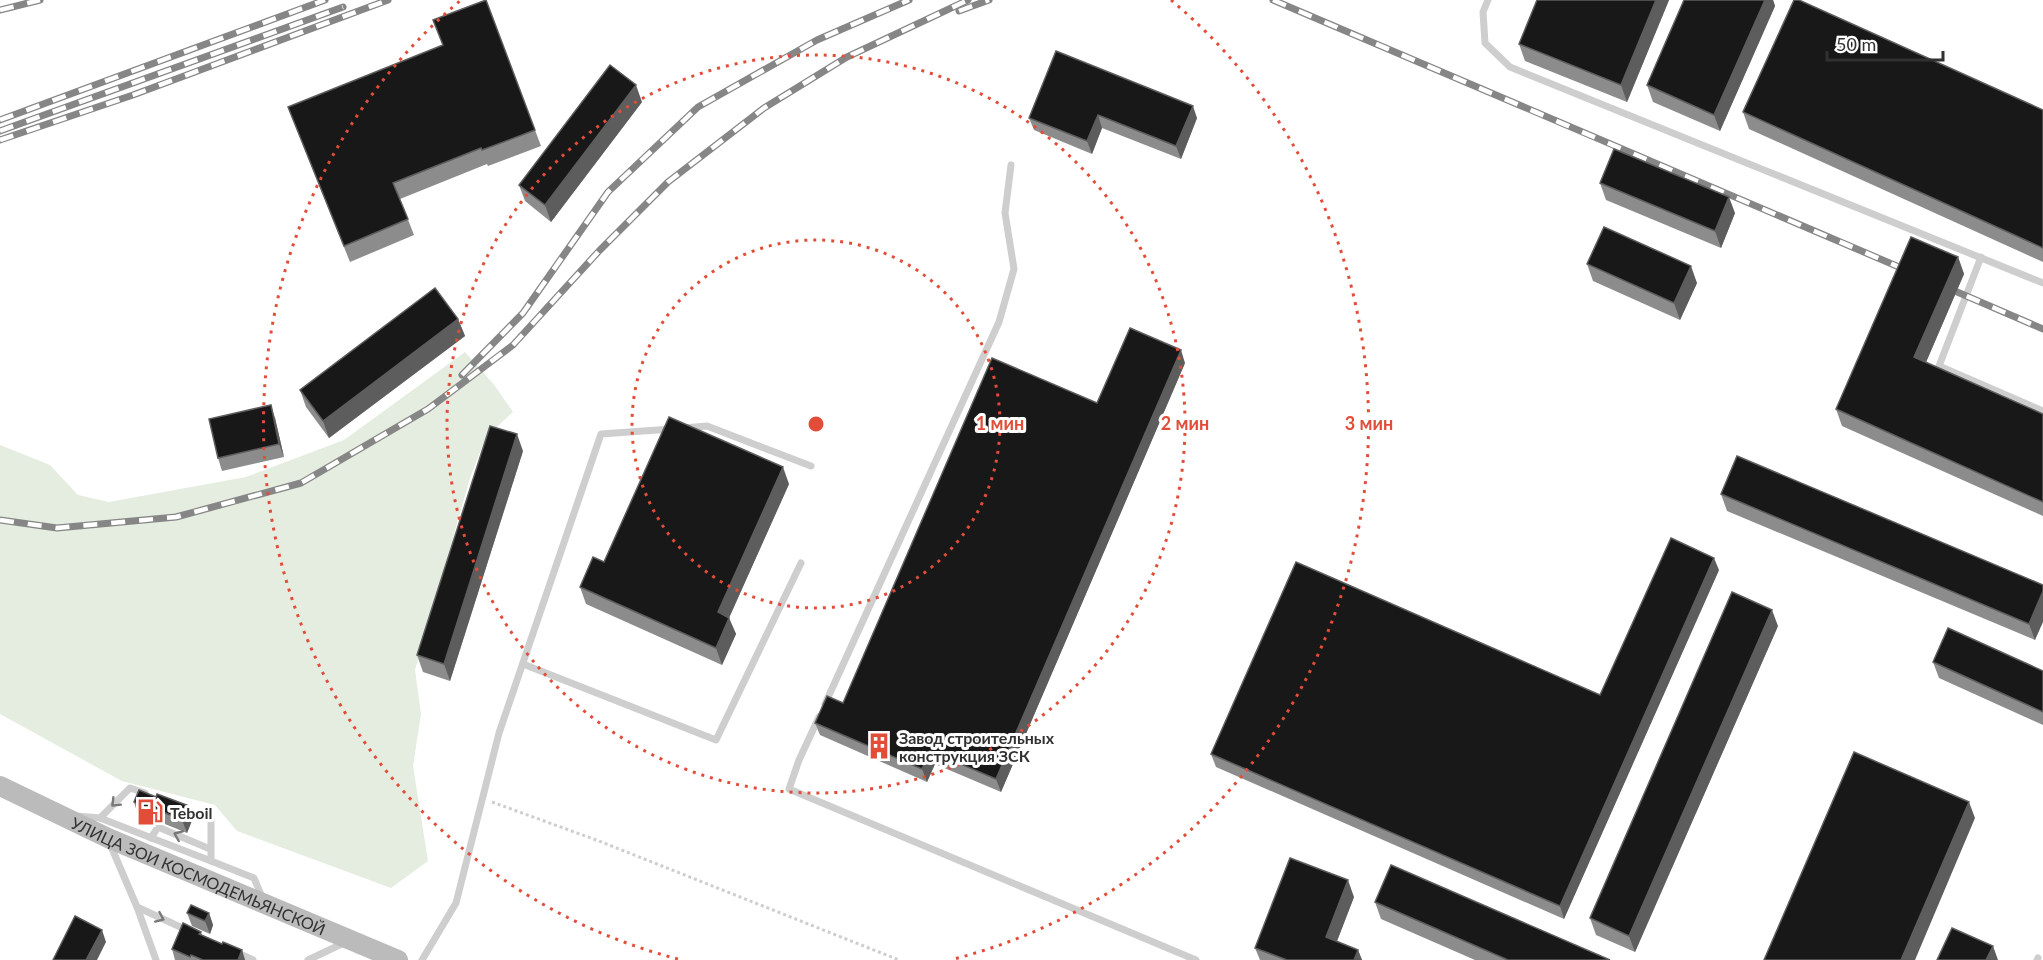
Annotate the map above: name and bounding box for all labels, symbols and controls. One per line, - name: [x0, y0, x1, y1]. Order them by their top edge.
- scale bar: [1827, 24, 1942, 62]
- text: 50 m: [1836, 33, 1876, 55]
- text: 1 мин: [976, 412, 1024, 434]
- text: 2 мин: [1161, 412, 1209, 434]
- text: 3 мин: [1345, 412, 1393, 434]
- centre of rings: [806, 414, 826, 434]
- place label: Завод строительных конструкция ЗСК: [899, 728, 1055, 765]
- building icon: Завод строительных конструкция ЗСК: [864, 731, 894, 761]
- one-way arrow: [111, 796, 122, 807]
- fuel station icon: Teboil: [135, 797, 165, 827]
- place label: Teboil: [170, 803, 213, 822]
- street label: УЛИЦА ЗОИ КОСМОДЕМЬЯНСКОЙ: [69, 812, 329, 938]
- one-way arrow: [173, 830, 184, 842]
- one-way arrow: [154, 911, 165, 923]

